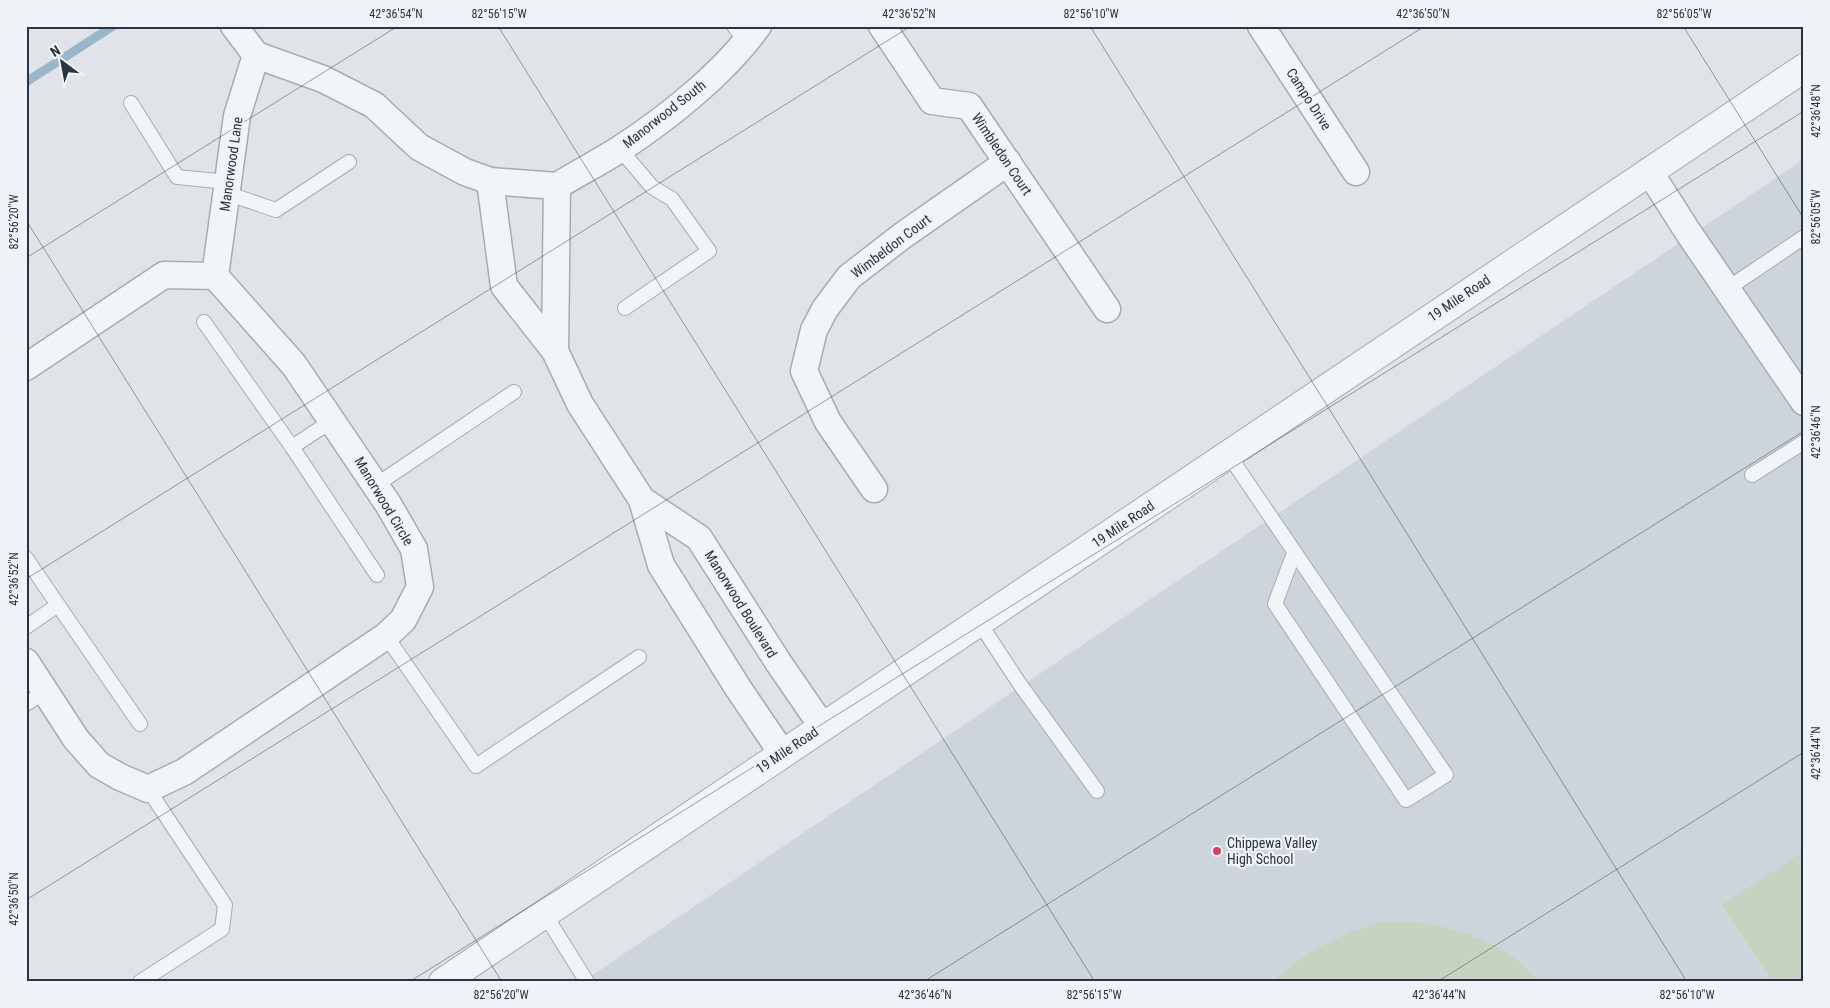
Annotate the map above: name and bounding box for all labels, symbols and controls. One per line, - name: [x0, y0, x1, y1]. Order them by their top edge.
- text: 42°36'54"N: [369, 7, 423, 21]
- text: 82°56'15"W: [471, 7, 527, 21]
- text: 42°36'52"N: [882, 7, 936, 21]
- text: 82°56'10"W: [1063, 7, 1119, 21]
- text: 42°36'50"N: [1396, 7, 1450, 21]
- text: 82°56'05"W: [1656, 7, 1712, 21]
- north arrow: [38, 38, 88, 88]
- text: N: [47, 42, 63, 60]
- street label: Campo Drive: [1283, 65, 1335, 133]
- street label: Manorwood South: [619, 77, 709, 151]
- text: 42°36'48"N: [1809, 84, 1823, 138]
- street label: Wimbledon Court: [969, 110, 1035, 198]
- street label: Manorwood Lane: [216, 115, 246, 212]
- text: 82°56'05"W: [1809, 189, 1823, 245]
- text: 82°56'20"W: [7, 194, 21, 250]
- street label: Wimbeldon Court: [848, 211, 934, 281]
- street label: 19 Mile Road: [1425, 271, 1493, 325]
- text: 42°36'46"N: [1809, 405, 1823, 459]
- street label: Manorwood Circle: [351, 454, 417, 548]
- street label: 19 Mile Road: [1089, 497, 1157, 551]
- street label: Manorwood Boulevard: [701, 547, 781, 661]
- text: 42°36'52"N: [7, 552, 21, 606]
- street label: 19 Mile Road: [753, 723, 821, 777]
- text: 42°36'44"N: [1809, 726, 1823, 780]
- place label: Chippewa Valley High School: [1227, 835, 1317, 867]
- marker: Chippewa Valley High School: [1211, 845, 1223, 857]
- text: 42°36'50"N: [7, 872, 21, 926]
- text: 82°56'20"W: [473, 988, 529, 1002]
- text: 42°36'46"N: [898, 988, 952, 1002]
- text: 82°56'15"W: [1066, 988, 1122, 1002]
- text: 42°36'44"N: [1412, 988, 1466, 1002]
- text: 82°56'10"W: [1659, 988, 1715, 1002]

